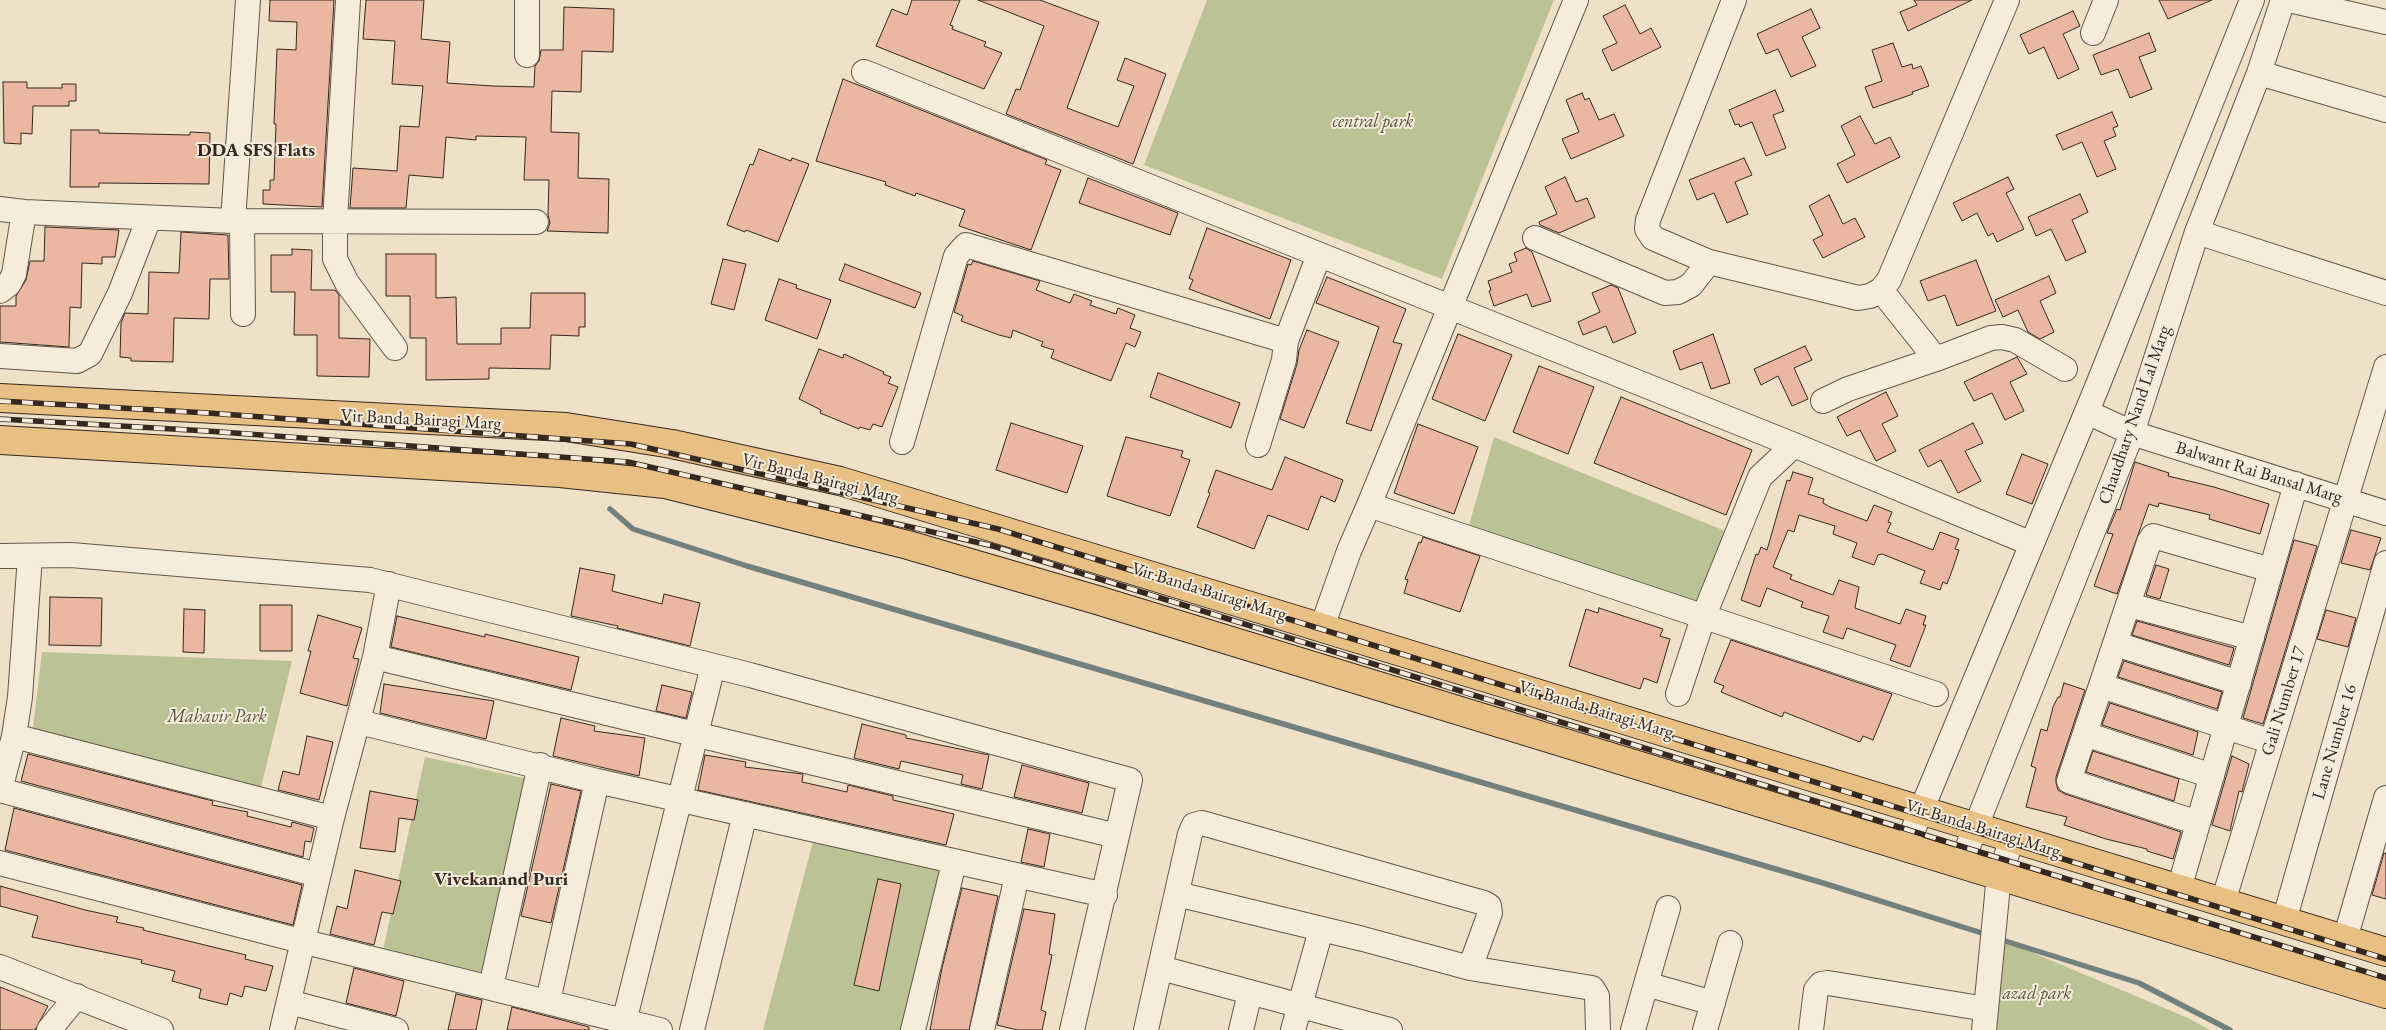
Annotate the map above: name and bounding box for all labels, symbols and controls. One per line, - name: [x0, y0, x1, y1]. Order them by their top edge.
- park label: central park: [1333, 111, 1413, 133]
- district label: DDA SFS Flats: [197, 140, 315, 162]
- street label: Chaudhary Nand Lal Marg: [2094, 323, 2176, 507]
- street label: Vir Banda Bairagi Marg: [340, 405, 502, 435]
- street label: Balwant Rai Bansal Marg: [2173, 437, 2345, 509]
- street label: Vir Banda Bairagi Marg: [739, 449, 901, 509]
- street label: Vir Banda Bairagi Marg: [1129, 558, 1289, 626]
- street label: Gali Number 17: [2257, 644, 2311, 758]
- street label: Vir Banda Bairagi Marg: [1516, 676, 1676, 744]
- street label: Lane Number 16: [2308, 682, 2362, 802]
- park label: Mahavir Park: [167, 706, 267, 728]
- street label: Vir Banda Bairagi Marg: [1903, 795, 2063, 863]
- district label: Vivekanand Puri: [434, 869, 568, 891]
- park label: azad park: [2003, 983, 2071, 1005]

